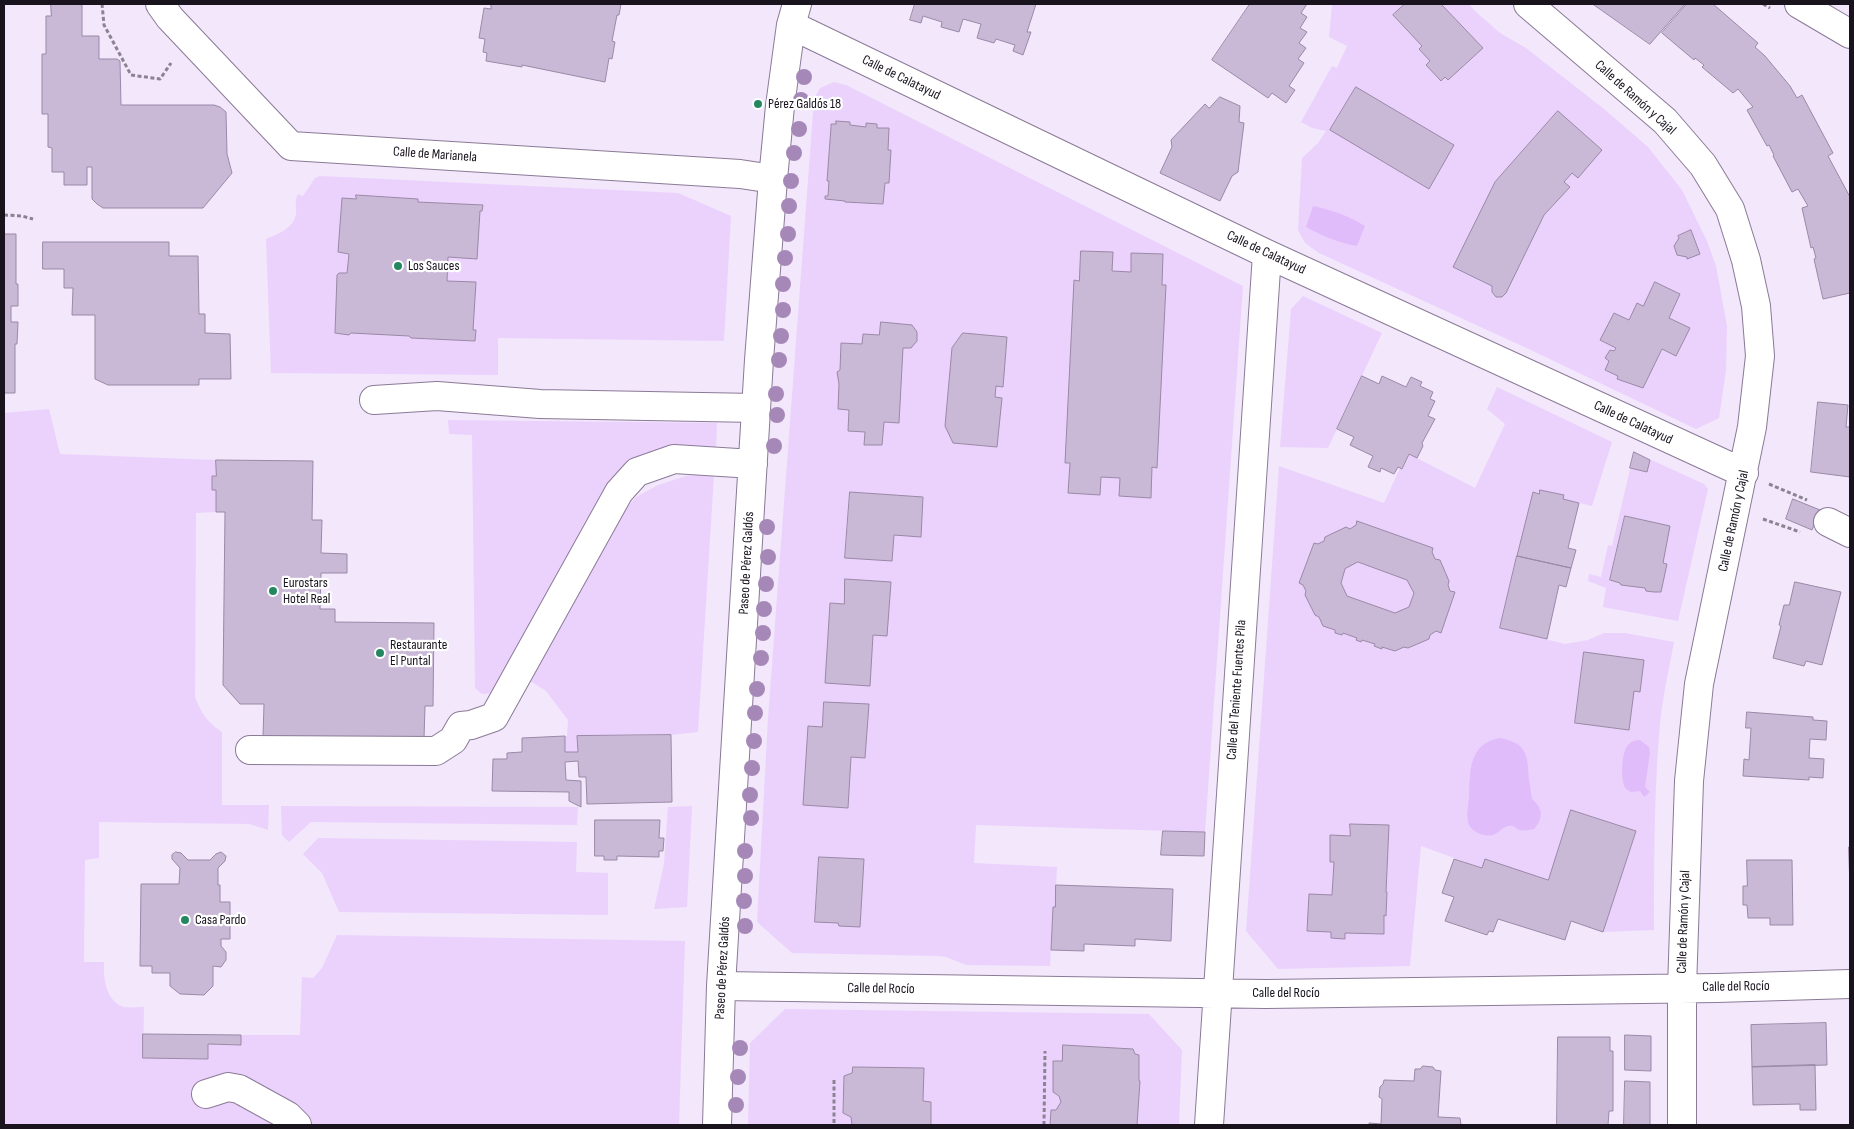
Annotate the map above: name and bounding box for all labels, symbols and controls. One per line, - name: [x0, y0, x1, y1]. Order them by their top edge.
- street label: Calle de Calatayud: [859, 52, 943, 104]
- street label: Calle de Ramón y Cajal: [1591, 57, 1679, 139]
- place label: Pérez Galdós 18: [768, 96, 841, 112]
- marker: Pérez Galdós 18: [752, 98, 764, 110]
- street label: Calle de Marianela: [393, 144, 477, 166]
- street label: Calle de Calatayud: [1224, 227, 1308, 279]
- place label: Los Sauces: [408, 258, 460, 274]
- marker: Los Sauces: [392, 260, 404, 272]
- street label: Calle de Calatayud: [1591, 397, 1675, 449]
- street label: Calle de Ramón y Cajal: [1715, 469, 1753, 573]
- street label: Paseo de Pérez Galdós: [736, 511, 758, 615]
- place label: Eurostars Hotel Real: [283, 575, 330, 608]
- marker: Eurostars Hotel Real: [267, 585, 279, 597]
- street label: Calle del Teniente Fuentes Pila: [1224, 619, 1250, 761]
- place label: Restaurante El Puntal: [390, 637, 447, 670]
- marker: Restaurante El Puntal: [374, 647, 386, 659]
- street label: Calle de Ramón y Cajal: [1674, 870, 1694, 974]
- place label: Casa Pardo: [195, 912, 246, 928]
- marker: Casa Pardo: [179, 914, 191, 926]
- street label: Paseo de Pérez Galdós: [712, 916, 734, 1020]
- street label: Calle del Rocío: [1702, 978, 1770, 996]
- street label: Calle del Rocío: [847, 980, 915, 998]
- street label: Calle del Rocío: [1252, 985, 1320, 1001]

